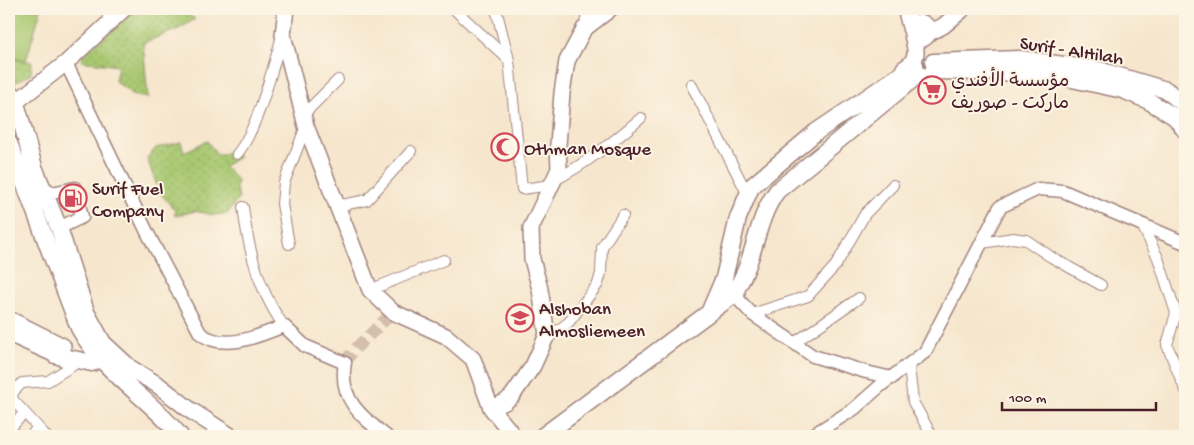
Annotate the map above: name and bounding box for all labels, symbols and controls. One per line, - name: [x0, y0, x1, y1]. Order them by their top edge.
- street label: Surif - AlHilah: [1018, 33, 1125, 72]
- place label: مؤسسة الأفندي ماركت - صوريف: [951, 67, 1069, 116]
- supermarket icon: مؤسسة الأفندي ماركت - صوريف: [917, 75, 947, 105]
- mosque icon: Othman Mosque: [490, 132, 520, 162]
- place label: Othman Mosque: [524, 139, 651, 162]
- place label: Surif Fuel Company: [92, 179, 165, 224]
- fuel station icon: Surif Fuel Company: [58, 183, 88, 213]
- place label: Alshoban Almosliemeen: [539, 299, 645, 344]
- school or university icon: Alshoban Almosliemeen: [505, 303, 535, 333]
- scale bar: [1002, 380, 1155, 412]
- text: 100 m: [1008, 390, 1047, 408]

